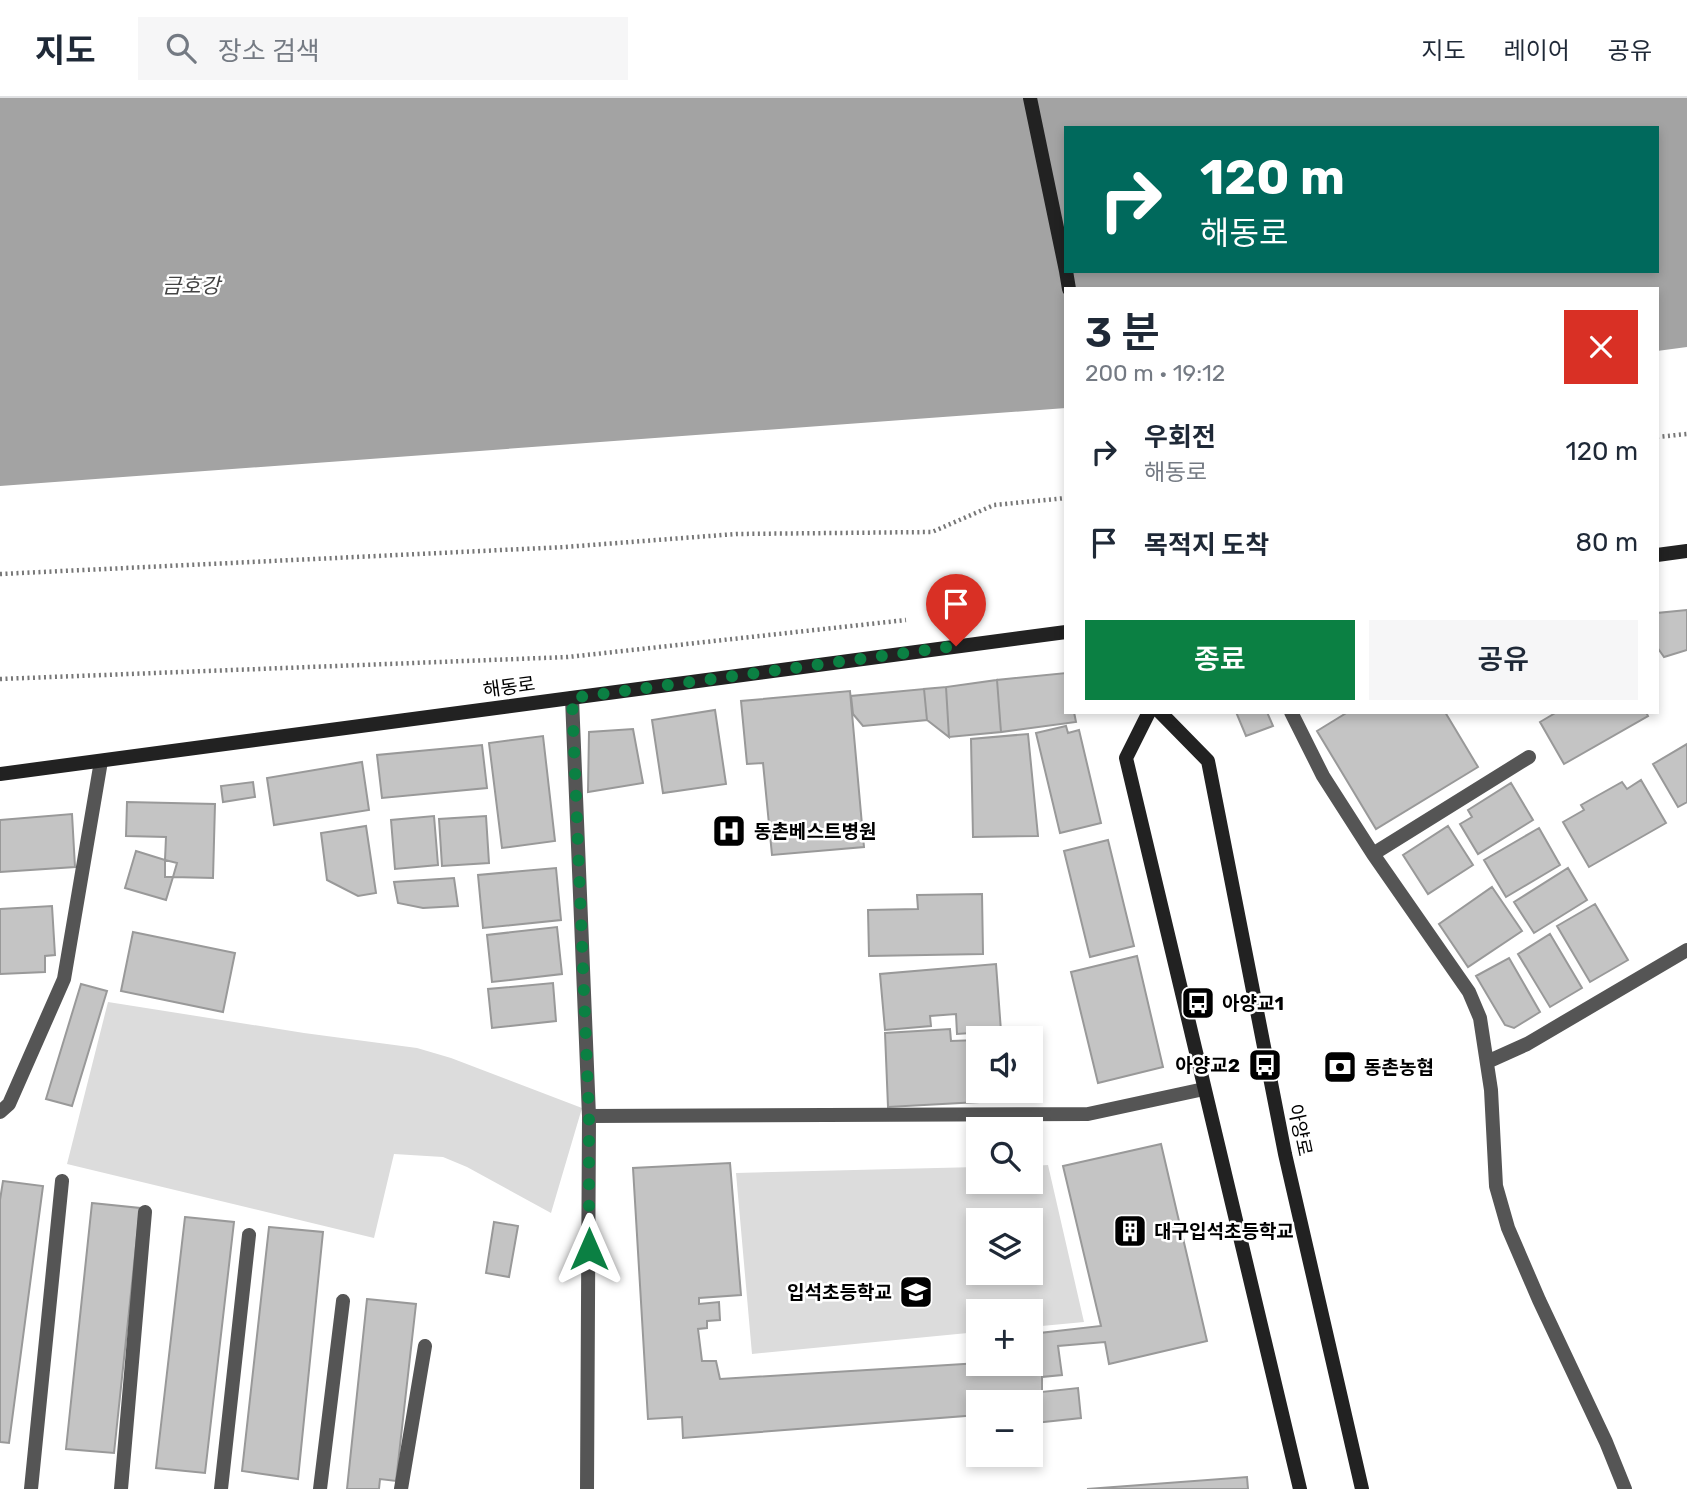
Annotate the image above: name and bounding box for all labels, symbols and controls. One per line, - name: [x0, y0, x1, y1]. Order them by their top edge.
- search box: [138, 17, 628, 80]
- icon: search: [162, 29, 200, 67]
- text: 지도: [35, 31, 96, 70]
- text: 장소 검색: [218, 36, 320, 67]
- text: 지도: [1421, 37, 1466, 65]
- text: 레이어: [1504, 37, 1570, 65]
- text: 공유: [1608, 37, 1652, 65]
- text: 120 m: [1200, 148, 1345, 206]
- icon: right: [1085, 154, 1176, 245]
- text: 해동로: [1200, 214, 1288, 252]
- water label: 금호강: [162, 273, 223, 298]
- text: 3 분: [1085, 308, 1160, 358]
- button: close: [1564, 310, 1638, 384]
- text: 200 m · 19:12: [1085, 359, 1225, 387]
- text: 우회전: [1144, 422, 1216, 453]
- icon: right: [1085, 433, 1123, 471]
- text: 120 m: [1566, 436, 1638, 467]
- text: 해동로: [1144, 458, 1207, 486]
- icon: arrive: [1085, 524, 1123, 562]
- text: 80 m: [1575, 527, 1638, 558]
- text: 목적지 도착: [1144, 530, 1269, 561]
- pin: [926, 574, 986, 646]
- icon: arrive: [937, 585, 975, 623]
- button: 종료: [1085, 620, 1355, 700]
- button: 공유: [1369, 620, 1638, 700]
- street label: 해동로: [481, 672, 537, 702]
- hospital icon: 동촌베스트병원: [710, 812, 748, 850]
- place label: 동촌베스트병원: [754, 820, 876, 843]
- bus stop icon: 아양교1: [1179, 984, 1217, 1022]
- place label: 아양교1: [1222, 992, 1284, 1015]
- map controls: [966, 1026, 1043, 1467]
- button: sound: [966, 1026, 1043, 1103]
- bus stop icon: 아양교2: [1246, 1046, 1284, 1084]
- bank icon: 동촌농협: [1321, 1048, 1359, 1086]
- place label: 아양교2: [1175, 1054, 1240, 1077]
- place label: 동촌농협: [1364, 1056, 1434, 1079]
- street label: 아양로: [1283, 1102, 1317, 1158]
- button: search: [966, 1117, 1043, 1194]
- button: layers: [966, 1208, 1043, 1285]
- position arrow: [552, 1212, 626, 1286]
- building icon: 대구입석초등학교: [1111, 1212, 1149, 1250]
- place label: 대구입석초등학교: [1154, 1220, 1294, 1243]
- school or university icon: 입석초등학교: [897, 1273, 935, 1311]
- place label: 입석초등학교: [787, 1281, 892, 1304]
- button: +: [966, 1299, 1043, 1376]
- button: −: [966, 1390, 1043, 1467]

